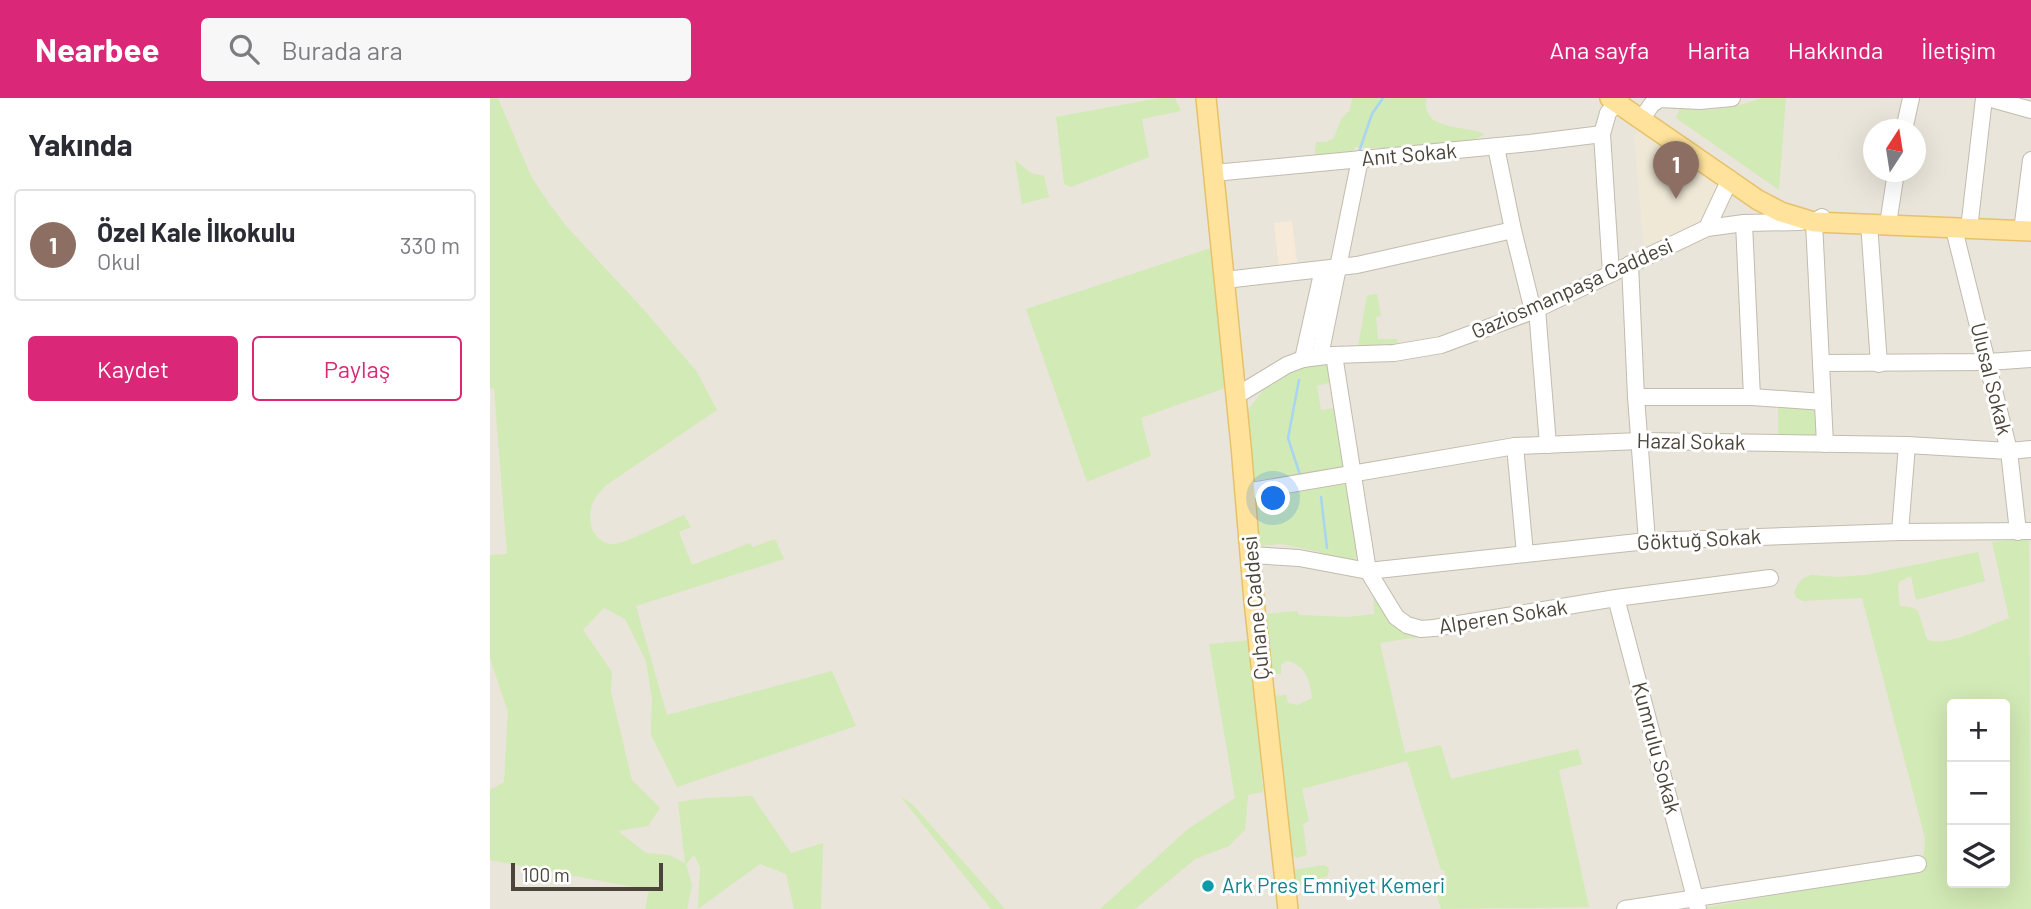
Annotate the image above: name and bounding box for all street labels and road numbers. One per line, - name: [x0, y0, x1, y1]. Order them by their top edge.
- street label: Anıt Sokak: [1360, 137, 1458, 170]
- street label: Gaziosmanpaşa Caddesi: [1467, 232, 1676, 343]
- street label: Ulusal Sokak: [1966, 320, 2018, 437]
- street label: Hazal Sokak: [1636, 427, 1746, 454]
- street label: Göktuğ Sokak: [1636, 523, 1762, 554]
- street label: Çuhane Caddesi: [1236, 535, 1273, 681]
- street label: Alperen Sokak: [1437, 593, 1569, 638]
- street label: Kumrulu Sokak: [1628, 679, 1687, 816]

